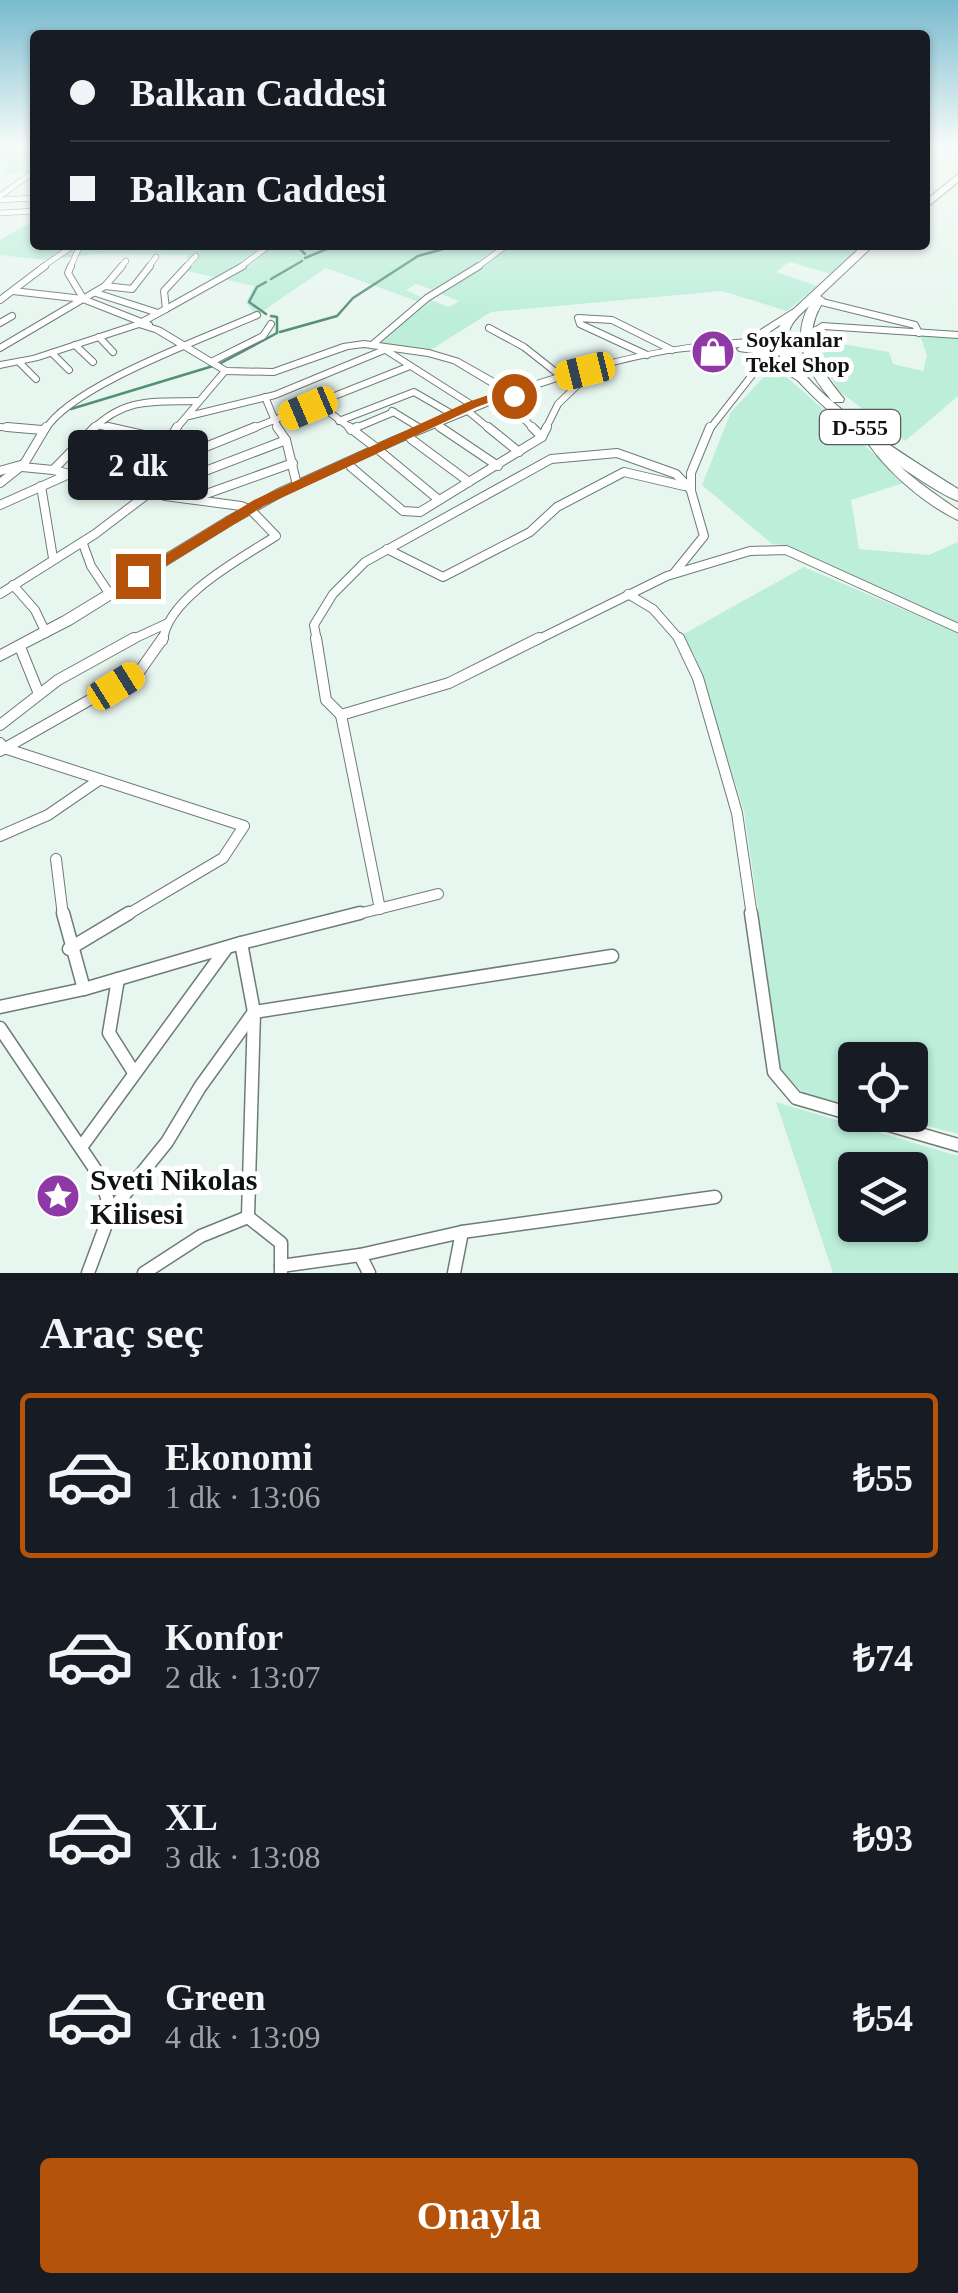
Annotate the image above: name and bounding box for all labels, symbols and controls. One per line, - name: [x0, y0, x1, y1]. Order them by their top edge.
- text: Balkan Caddesi: [130, 72, 387, 114]
- text: Balkan Caddesi: [130, 168, 387, 210]
- place label: Soykanlar Tekel Shop: [746, 327, 850, 377]
- shop icon: Soykanlar Tekel Shop: [690, 329, 736, 375]
- car: [552, 349, 618, 393]
- route start: [492, 374, 537, 419]
- car: [275, 382, 341, 434]
- road number: D-555: [820, 410, 900, 444]
- callout: 2 dk: [68, 431, 208, 501]
- text: 2 dk: [108, 447, 168, 483]
- route end: [116, 554, 161, 599]
- car: [83, 657, 149, 715]
- map controls: [838, 1042, 928, 1242]
- button: locate: [838, 1042, 928, 1132]
- button: layers: [838, 1152, 928, 1242]
- place label: Sveti Nikolas Kilisesi: [90, 1163, 258, 1230]
- place icon: Sveti Nikolas Kilisesi: [35, 1173, 81, 1219]
- text: Araç seç: [40, 1308, 204, 1358]
- icon: car: [45, 1431, 135, 1521]
- text: Ekonomi: [165, 1436, 313, 1478]
- text: ₺55: [853, 1457, 913, 1499]
- text: 1 dk · 13:06: [165, 1479, 321, 1515]
- icon: car: [45, 1611, 135, 1701]
- text: Konfor: [165, 1616, 283, 1658]
- text: ₺74: [853, 1637, 913, 1679]
- text: 2 dk · 13:07: [165, 1659, 321, 1695]
- icon: car: [45, 1791, 135, 1881]
- text: XL: [165, 1796, 218, 1838]
- text: ₺93: [853, 1817, 913, 1859]
- text: 3 dk · 13:08: [165, 1839, 321, 1875]
- icon: car: [45, 1971, 135, 2061]
- text: Green: [165, 1976, 266, 2018]
- text: ₺54: [853, 1997, 913, 2039]
- text: 4 dk · 13:09: [165, 2019, 321, 2055]
- button: Onayla: [40, 2158, 918, 2273]

